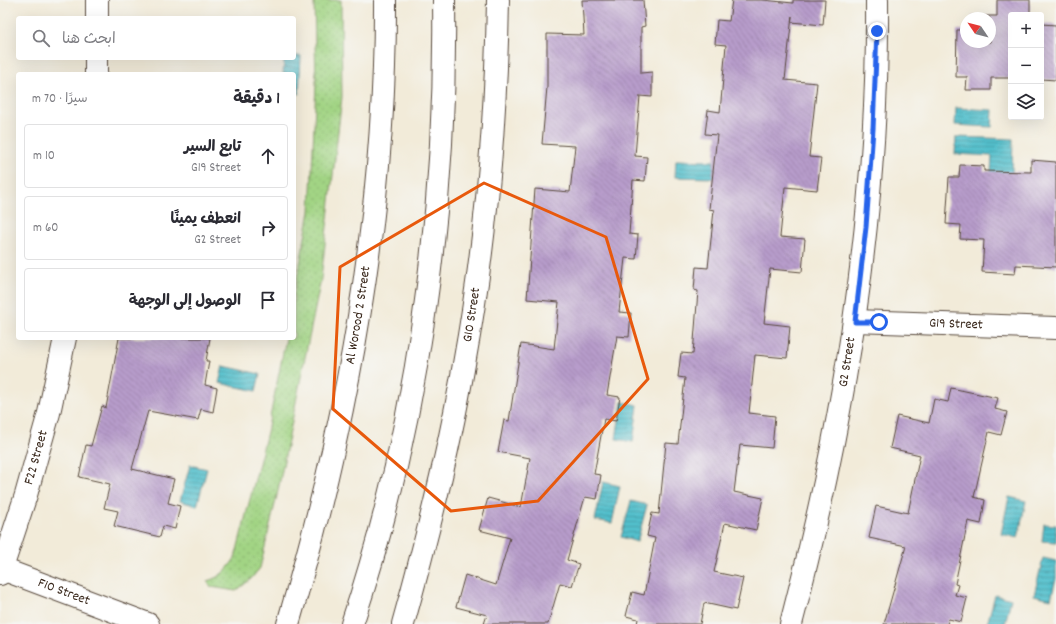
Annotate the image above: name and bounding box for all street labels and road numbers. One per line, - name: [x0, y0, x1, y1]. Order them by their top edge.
- street label: Al Worood 2 Street: [341, 265, 376, 366]
- street label: G10 Street: [458, 286, 486, 344]
- street label: G19 Street: [929, 314, 983, 335]
- street label: G2 Street: [834, 336, 862, 389]
- street label: F22 Street: [19, 428, 54, 487]
- street label: F10 Street: [35, 573, 93, 611]

